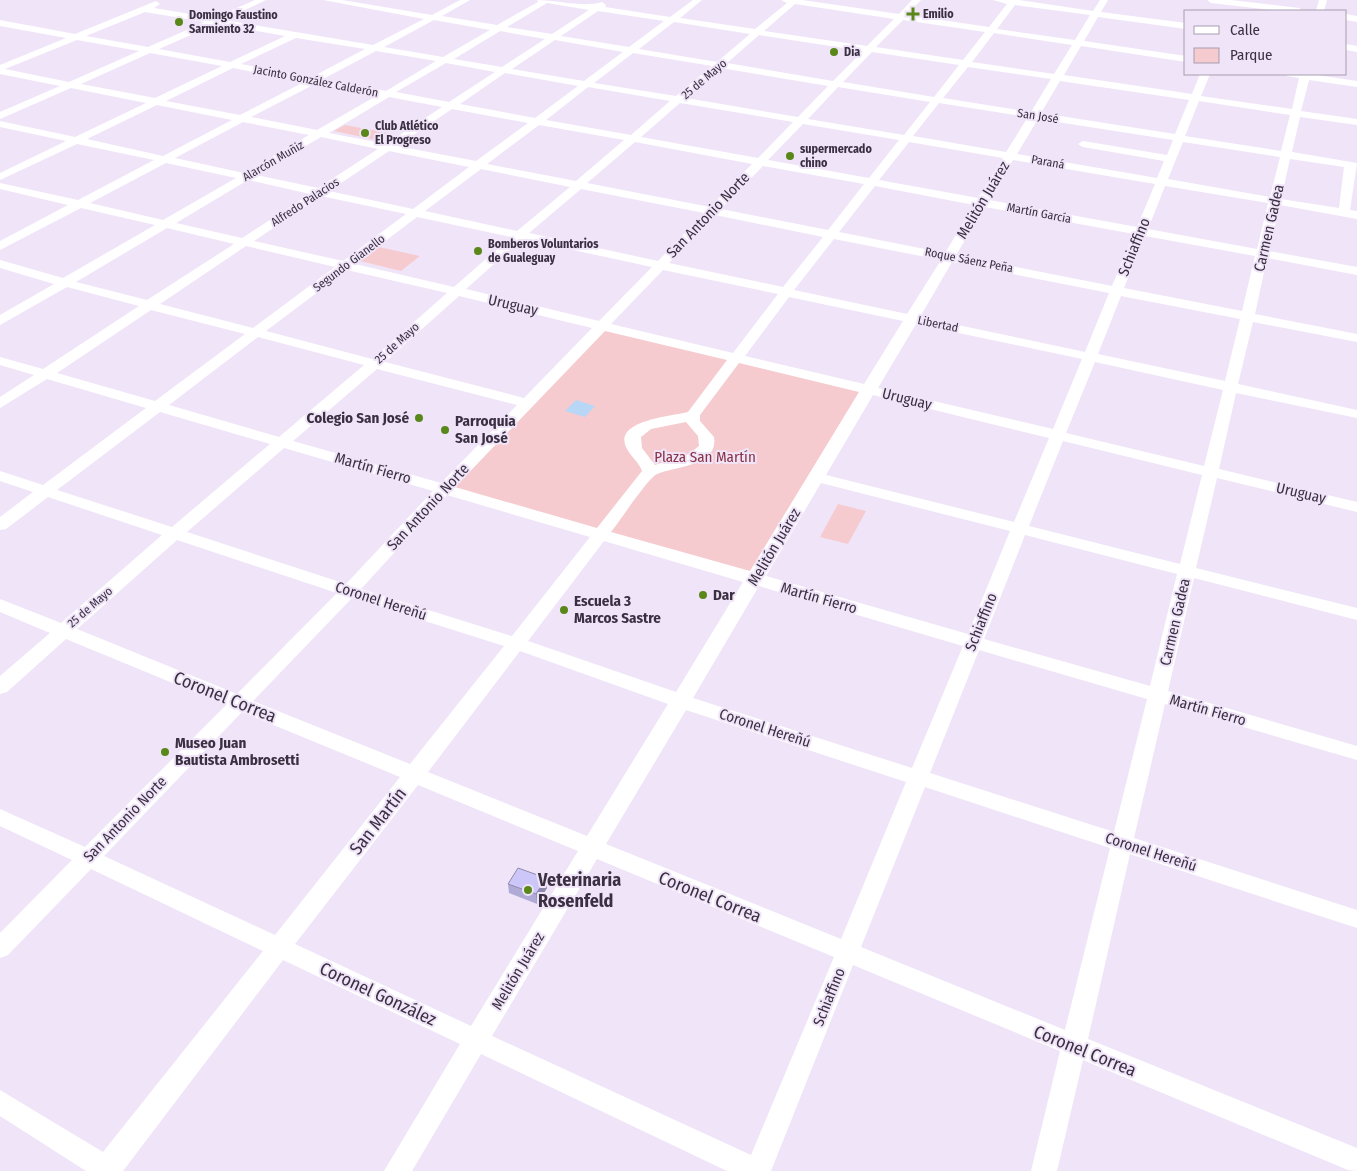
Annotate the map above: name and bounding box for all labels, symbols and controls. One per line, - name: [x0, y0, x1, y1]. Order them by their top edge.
- place label: Emilio: [923, 7, 954, 21]
- place label: Domingo Faustino Sarmiento 32: [189, 8, 278, 36]
- marker: Emilio: [907, 8, 919, 20]
- legend: [1184, 10, 1347, 75]
- marker: Domingo Faustino Sarmiento 32: [173, 16, 185, 28]
- text: Calle: [1230, 21, 1260, 39]
- place label: Dia: [844, 45, 860, 59]
- marker: Dia: [828, 46, 840, 58]
- text: Parque: [1230, 46, 1273, 64]
- street label: 25 de Mayo: [679, 56, 729, 102]
- street label: Jacinto González Calderón: [253, 62, 379, 100]
- street label: San José: [1016, 106, 1060, 126]
- place label: Club Atlético El Progreso: [375, 119, 439, 147]
- marker: Club Atlético El Progreso: [359, 127, 371, 139]
- street label: Alarcón Muñiz: [240, 138, 306, 184]
- place label: supermercado chino: [800, 142, 872, 170]
- marker: supermercado chino: [784, 150, 796, 162]
- street label: Paraná: [1030, 152, 1066, 172]
- street label: Melitón Juárez: [953, 158, 1013, 242]
- street label: San Antonio Norte: [663, 168, 753, 262]
- street label: Alfredo Palacios: [268, 175, 342, 229]
- street label: Carmen Gadea: [1250, 183, 1288, 273]
- street label: Martín García: [1006, 200, 1073, 226]
- street label: Schiaffino: [1114, 215, 1154, 279]
- street label: Segundo Gianello: [310, 231, 388, 295]
- place label: Bomberos Voluntarios de Gualeguay: [488, 237, 599, 265]
- marker: Bomberos Voluntarios de Gualeguay: [472, 245, 484, 257]
- street label: Roque Sáenz Peña: [924, 245, 1015, 275]
- street label: Uruguay: [486, 291, 540, 320]
- street label: Libertad: [916, 313, 960, 335]
- street label: 25 de Mayo: [372, 320, 422, 366]
- street label: Uruguay: [880, 384, 934, 414]
- place label: Colegio San José: [307, 409, 409, 427]
- marker: Colegio San José: [413, 412, 425, 424]
- place label: Parroquia San José: [455, 412, 516, 447]
- marker: Parroquia San José: [439, 424, 451, 436]
- park label: Plaza San Martín: [654, 448, 756, 466]
- street label: Martín Fierro: [333, 449, 413, 488]
- street label: San Antonio Norte: [383, 460, 473, 554]
- street label: Uruguay: [1274, 479, 1328, 508]
- street label: Melitón Juárez: [744, 505, 804, 589]
- street label: Carmen Gadea: [1156, 577, 1194, 667]
- street label: Coronel Hereñú: [333, 578, 429, 624]
- street label: Martín Fierro: [779, 579, 859, 618]
- street label: 25 de Mayo: [65, 584, 115, 630]
- place label: Dar: [713, 586, 735, 604]
- marker: Dar: [697, 589, 709, 601]
- street label: Schiaffino: [961, 590, 1001, 654]
- place label: Escuela 3 Marcos Sastre: [574, 592, 661, 627]
- marker: Escuela 3 Marcos Sastre: [558, 604, 570, 616]
- street label: Coronel Correa: [170, 666, 280, 728]
- street label: Martín Fierro: [1168, 691, 1248, 730]
- street label: Coronel Hereñú: [717, 705, 813, 751]
- place label: Museo Juan Bautista Ambrosetti: [175, 734, 300, 769]
- marker: Museo Juan Bautista Ambrosetti: [159, 746, 171, 758]
- street label: San Antonio Norte: [80, 772, 170, 866]
- street label: San Martín: [345, 783, 411, 859]
- street label: Coronel Hereñú: [1103, 829, 1199, 875]
- street label: Coronel Correa: [655, 866, 765, 928]
- place label: Veterinaria Rosenfeld: [537, 869, 621, 912]
- marker: Veterinaria Rosenfeld: [522, 884, 534, 896]
- street label: Melitón Juárez: [488, 929, 548, 1013]
- street label: Coronel González: [316, 957, 440, 1031]
- street label: Schiaffino: [809, 965, 849, 1029]
- street label: Coronel Correa: [1030, 1020, 1140, 1082]

